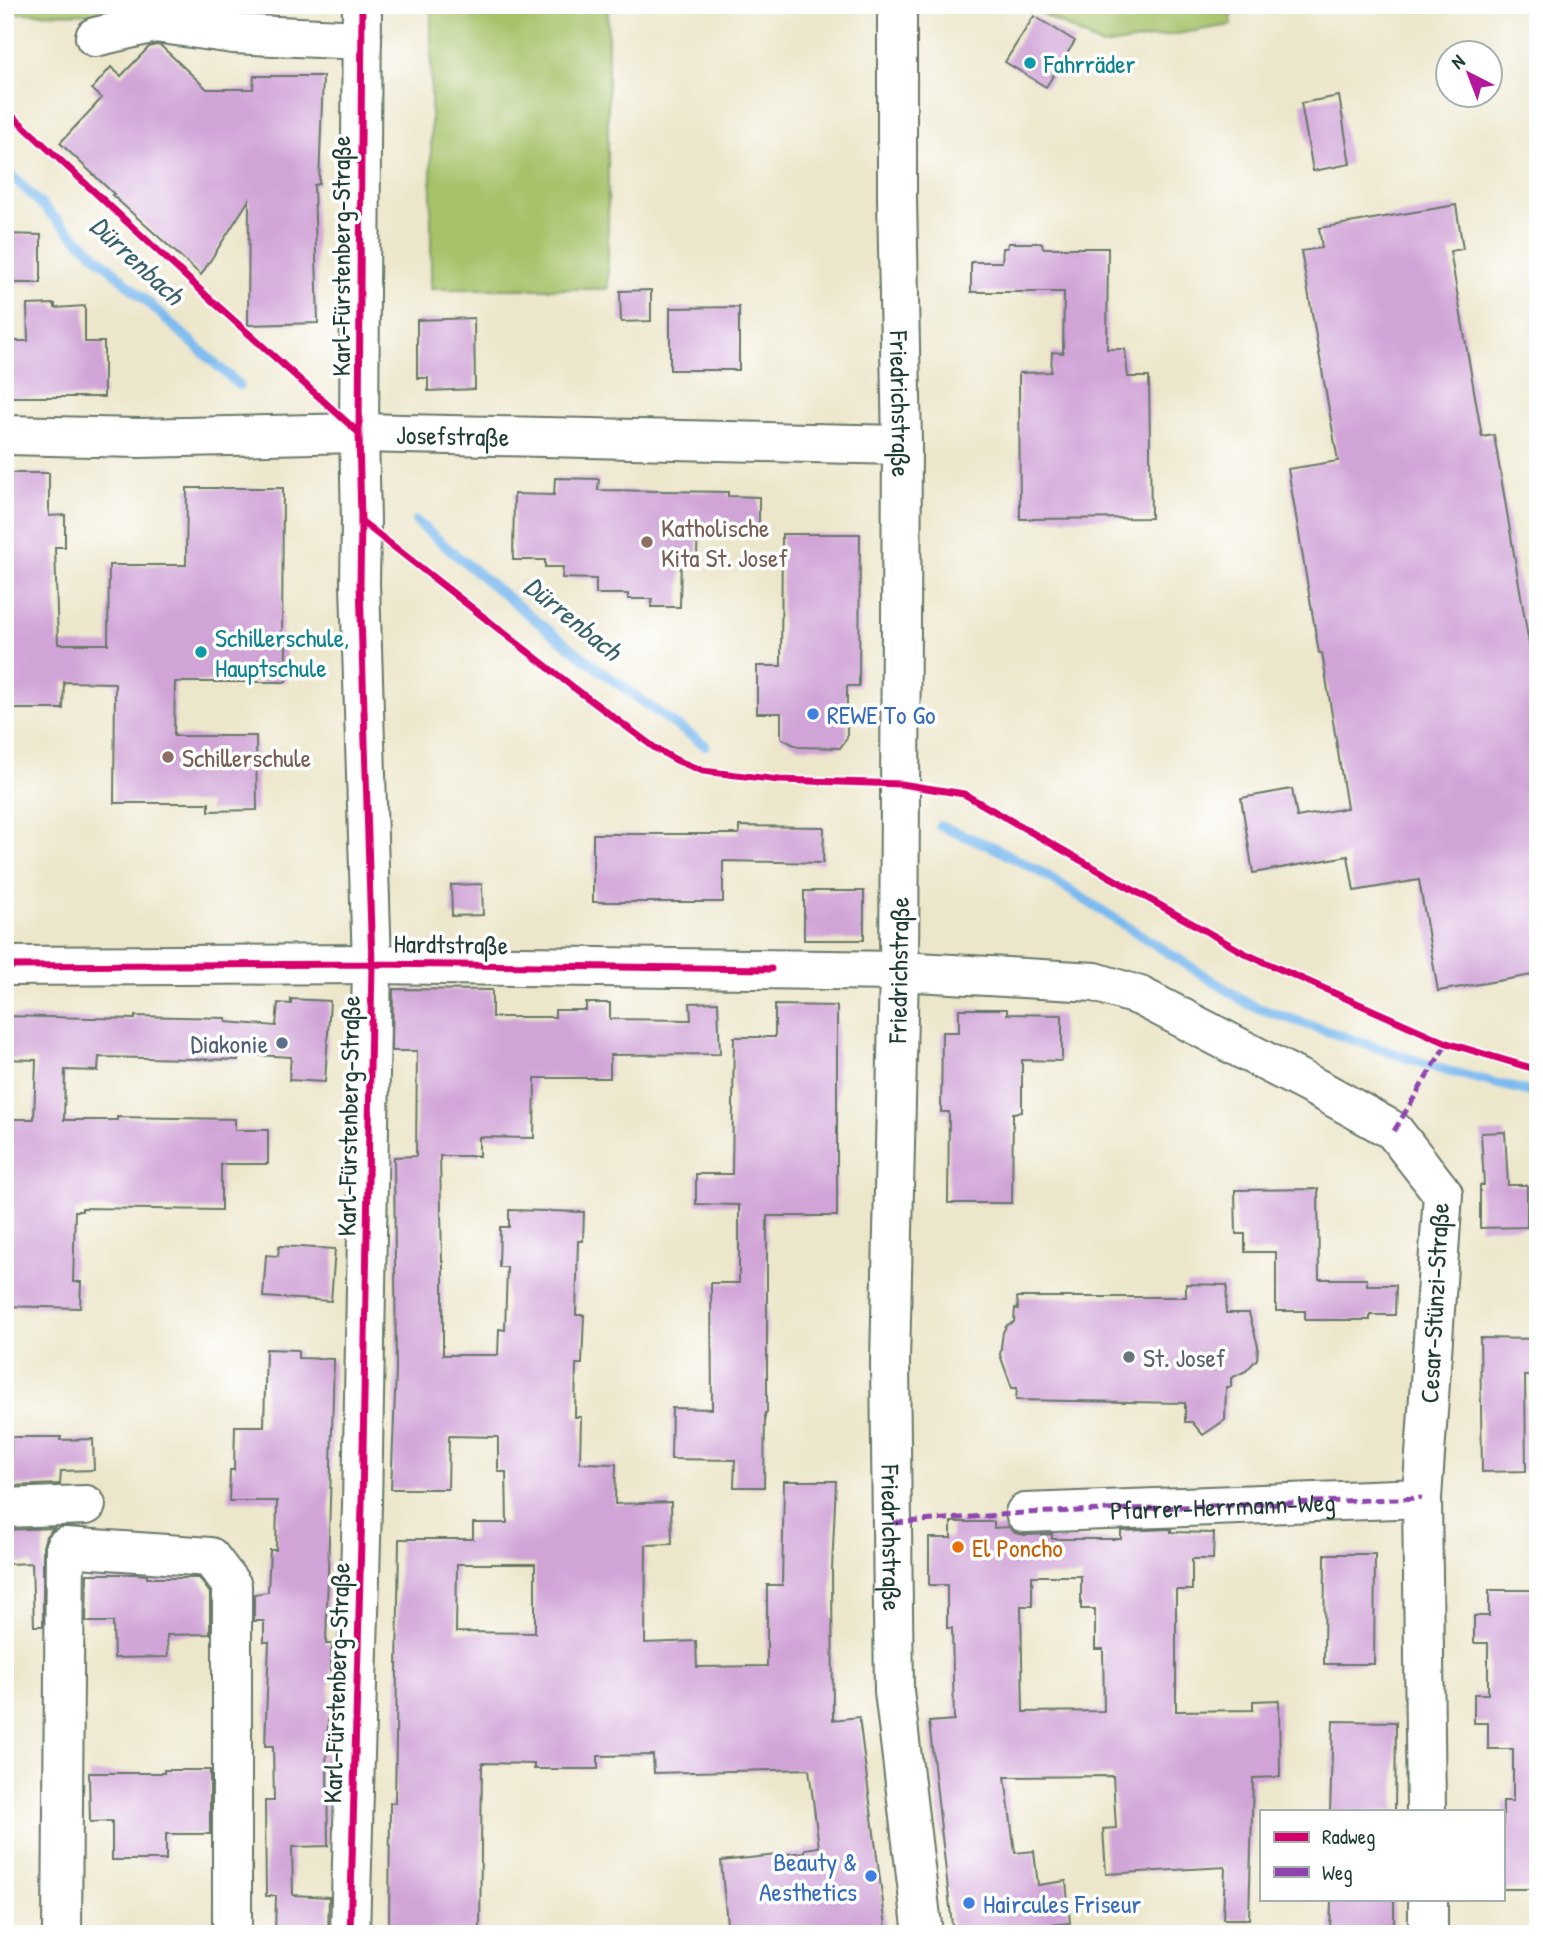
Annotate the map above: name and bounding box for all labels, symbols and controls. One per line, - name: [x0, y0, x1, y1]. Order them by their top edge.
- north arrow: [1434, 38, 1504, 108]
- place label: Fahrräder: [1043, 46, 1136, 81]
- text: N: [1445, 48, 1470, 74]
- marker: Fahrräder: [1022, 55, 1038, 71]
- street label: Karl-Fürstenberg-Straße: [323, 136, 358, 376]
- water label: Dürrenbach: [82, 207, 194, 315]
- street label: Friedrichstraße: [882, 329, 920, 477]
- street label: Josefstraße: [396, 416, 510, 454]
- place label: Katholische Kita St. Josef: [661, 510, 788, 575]
- marker: Katholische Kita St. Josef: [639, 534, 655, 550]
- water label: Dürrenbach: [516, 567, 631, 670]
- place label: Schillerschule, Hauptschule: [215, 620, 349, 685]
- marker: Schillerschule, Hauptschule: [193, 644, 209, 660]
- place label: REWE To Go: [827, 697, 935, 732]
- marker: REWE To Go: [805, 706, 821, 722]
- place label: Schillerschule: [182, 740, 311, 775]
- marker: Schillerschule: [160, 749, 176, 765]
- street label: Friedrichstraße: [879, 897, 917, 1044]
- street label: Hardtstraße: [393, 926, 509, 962]
- street label: Karl-Fürstenberg-Straße: [328, 995, 368, 1237]
- place label: Diakonie: [190, 1026, 268, 1061]
- marker: Diakonie: [274, 1035, 290, 1051]
- street label: Cesar-Stünzi-Straße: [1411, 1202, 1457, 1404]
- place label: St. Josef: [1143, 1340, 1226, 1375]
- marker: St. Josef: [1121, 1349, 1137, 1365]
- street label: Friedrichstraße: [874, 1463, 911, 1611]
- street label: Pfarrer-Herrmann-Weg: [1110, 1484, 1336, 1527]
- place label: El Poncho: [972, 1530, 1063, 1565]
- marker: El Poncho: [950, 1539, 966, 1555]
- street label: Karl-Fürstenberg-Straße: [314, 1562, 358, 1804]
- legend: [1260, 1810, 1504, 1900]
- text: Radweg: [1322, 1822, 1375, 1851]
- place label: Beauty & Aesthetics: [759, 1844, 857, 1909]
- text: Weg: [1322, 1858, 1353, 1887]
- marker: Beauty & Aesthetics: [863, 1868, 879, 1884]
- place label: Haircules Friseur: [983, 1886, 1141, 1921]
- marker: Haircules Friseur: [961, 1895, 977, 1911]

